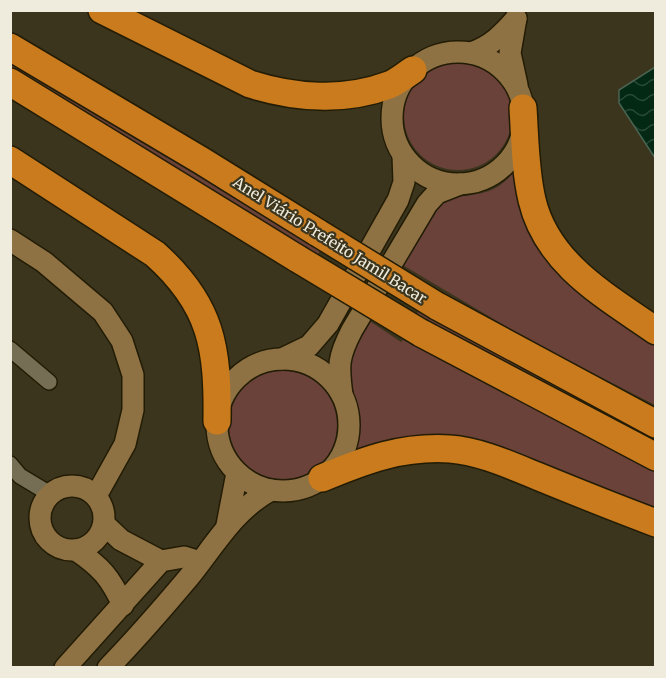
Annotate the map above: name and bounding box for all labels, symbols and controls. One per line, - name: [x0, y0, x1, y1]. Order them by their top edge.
- street label: Anel Viário Prefeito Jamil Bacar: [229, 172, 431, 308]

